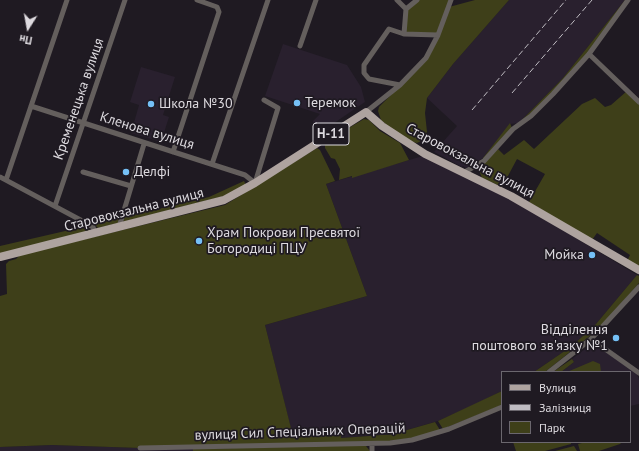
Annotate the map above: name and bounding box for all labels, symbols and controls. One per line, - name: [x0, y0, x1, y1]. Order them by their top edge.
- north arrow: [8, 8, 48, 48]
- text: Пн: [18, 32, 33, 48]
- street label: Кременецька вулиця: [50, 36, 108, 162]
- place label: Теремок: [305, 95, 356, 111]
- place label: Школа №30: [159, 96, 233, 112]
- marker: Теремок: [292, 98, 302, 108]
- marker: Школа №30: [146, 99, 156, 109]
- street label: Кленова вулиця: [98, 109, 196, 153]
- street label: Старовокзальна вулиця: [403, 120, 537, 202]
- road number: Н-11: [313, 123, 349, 145]
- place label: Делфі: [134, 164, 170, 180]
- marker: Делфі: [121, 167, 131, 177]
- street label: Старовокзальна вулиця: [63, 185, 205, 235]
- place label: Храм Покрови Пресвятої Богородиці ПЦУ: [207, 225, 360, 258]
- marker: Храм Покрови Пресвятої Богородиці ПЦУ: [194, 236, 204, 246]
- place label: Мойка: [544, 247, 584, 263]
- marker: Мойка: [587, 250, 597, 260]
- place label: Відділення поштового зв'язку №1: [472, 322, 608, 354]
- marker: Відділення поштового зв'язку №1: [611, 333, 621, 343]
- legend: [501, 371, 631, 443]
- text: Вулиця: [539, 380, 576, 395]
- text: Залізниця: [539, 400, 591, 415]
- street label: вулиця Сил Спеціальних Операцій: [194, 420, 406, 444]
- text: Парк: [539, 420, 565, 435]

